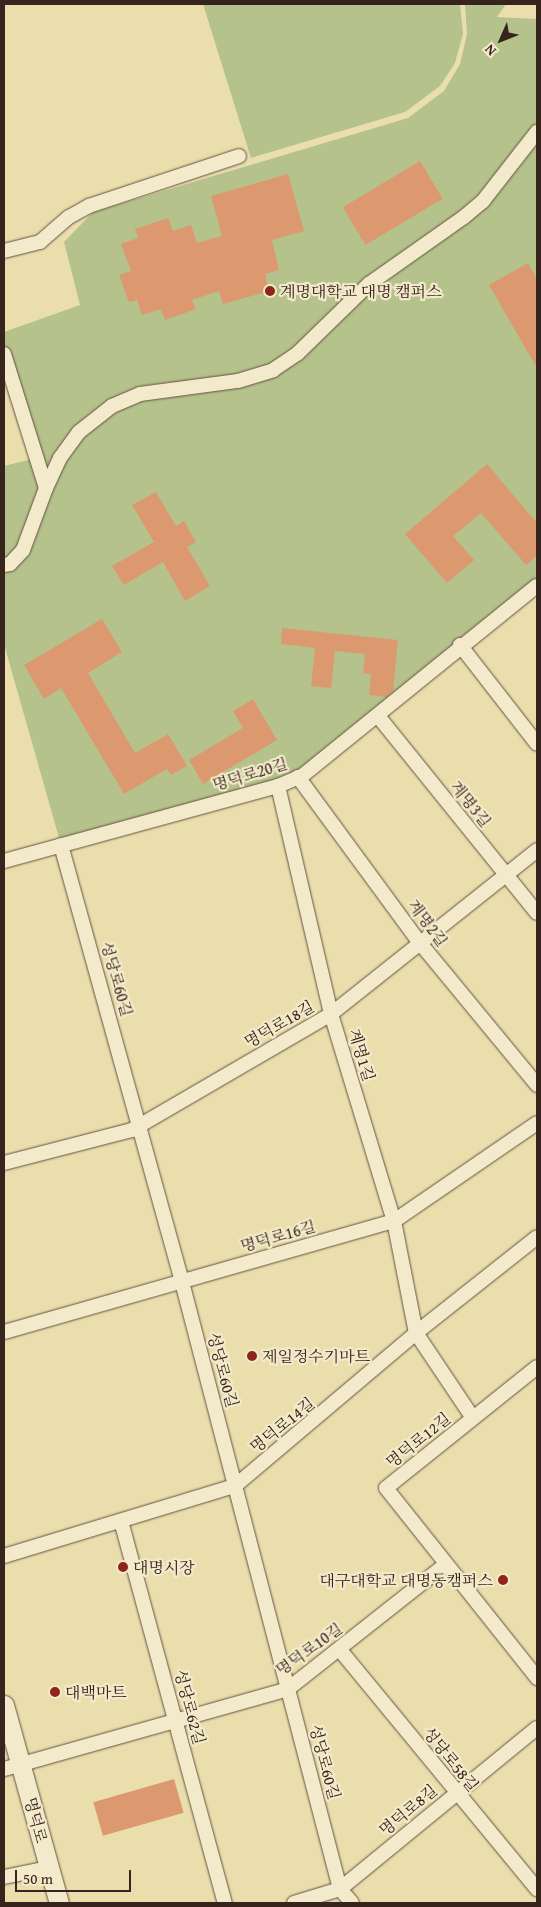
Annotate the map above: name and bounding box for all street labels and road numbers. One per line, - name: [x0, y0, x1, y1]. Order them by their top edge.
- street label: 명덕로20길: [210, 754, 290, 794]
- street label: 계명3길: [447, 777, 495, 831]
- street label: 계명2길: [404, 896, 452, 950]
- street label: 성당로60길: [97, 939, 137, 1019]
- street label: 명덕로18길: [241, 996, 317, 1052]
- street label: 계명1길: [345, 1026, 379, 1084]
- street label: 명덕로16길: [238, 1216, 318, 1256]
- street label: 성당로60길: [204, 1330, 242, 1410]
- street label: 명덕로14길: [246, 1393, 318, 1457]
- street label: 명덕로12길: [382, 1408, 454, 1472]
- street label: 명덕로10길: [272, 1619, 346, 1679]
- street label: 성당로62길: [171, 1667, 209, 1747]
- street label: 성당로60길: [306, 1722, 344, 1802]
- street label: 성당로58길: [419, 1723, 483, 1795]
- street label: 명덕로8길: [375, 1780, 441, 1840]
- street label: 명덕로: [21, 1795, 51, 1845]

